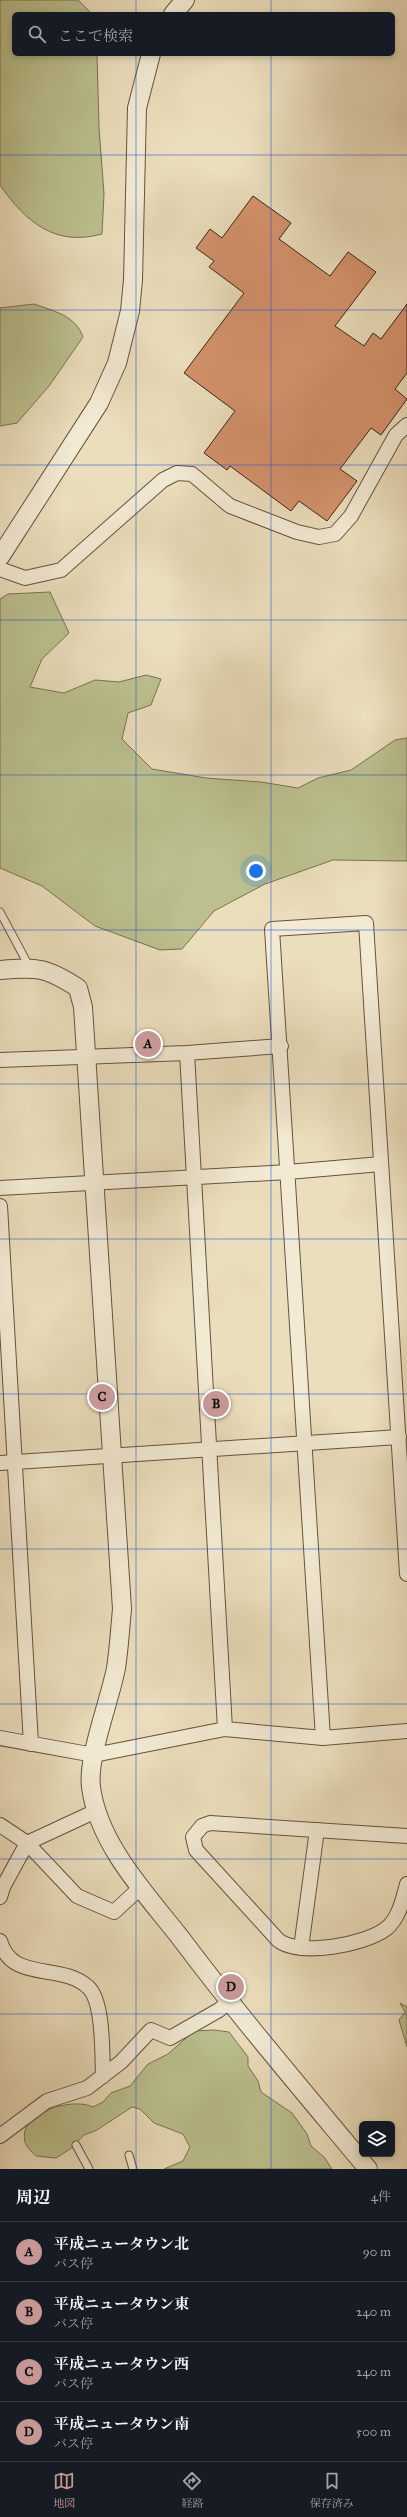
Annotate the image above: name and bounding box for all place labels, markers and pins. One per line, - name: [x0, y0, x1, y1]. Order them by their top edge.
- pin: A: [135, 1029, 161, 1059]
- pin: C: [89, 1382, 115, 1412]
- pin: B: [203, 1389, 229, 1419]
- pin: D: [218, 1972, 244, 2002]

